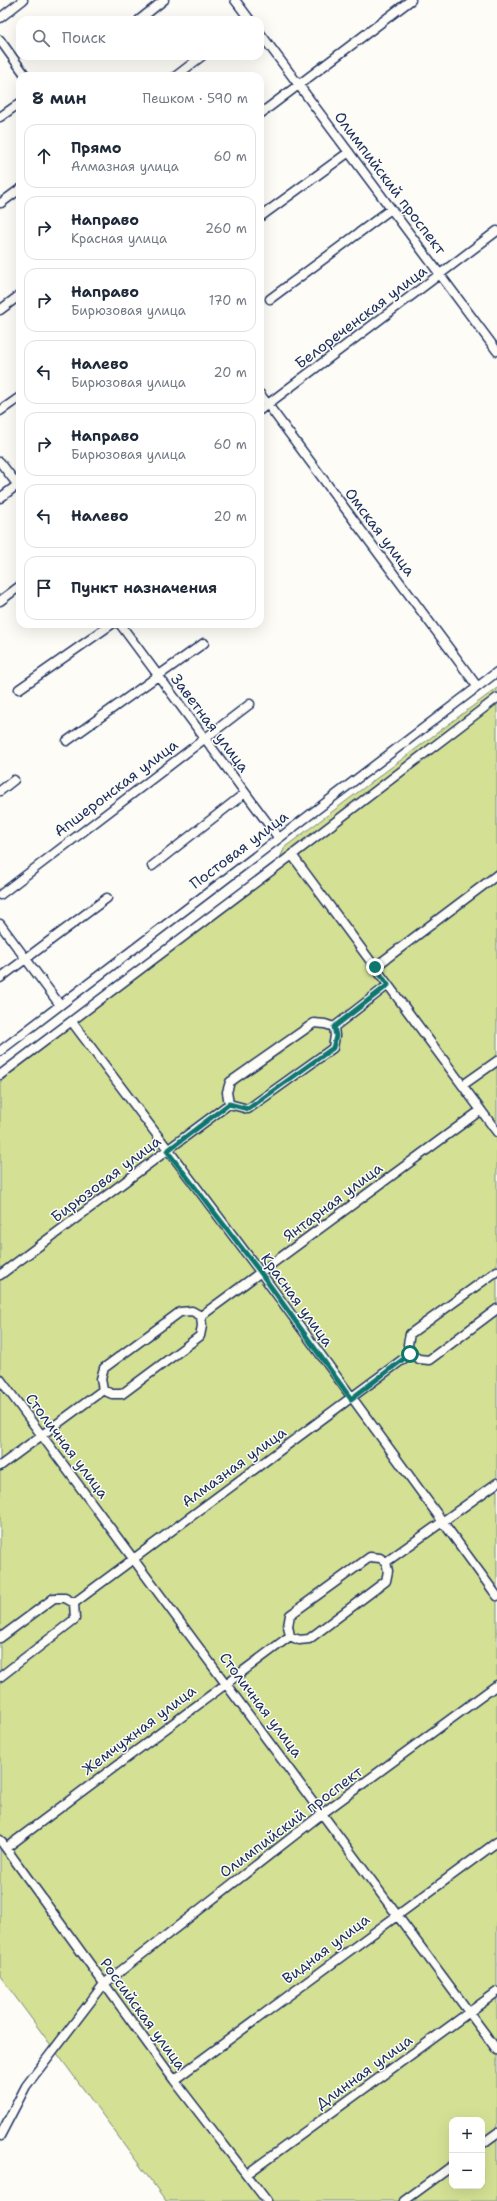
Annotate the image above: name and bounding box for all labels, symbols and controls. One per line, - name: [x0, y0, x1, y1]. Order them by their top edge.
- search box: [16, 16, 264, 60]
- icon: search: [30, 27, 52, 49]
- text: Поиск: [62, 28, 106, 48]
- text: 8 мин: [32, 87, 87, 109]
- text: Пешком · 590 m: [143, 90, 248, 107]
- street label: Олимпийский проспект: [330, 107, 451, 259]
- text: Прямо: [71, 138, 121, 158]
- icon: ahead: [33, 145, 55, 167]
- text: 60 m: [214, 148, 247, 165]
- text: Алмазная улица: [71, 158, 179, 175]
- text: Направо: [71, 210, 139, 230]
- icon: right: [33, 217, 55, 239]
- text: 260 m: [205, 220, 247, 237]
- text: Красная улица: [71, 230, 167, 247]
- street label: Белореченская улица: [291, 260, 432, 373]
- text: Направо: [71, 282, 139, 302]
- icon: right: [33, 289, 55, 311]
- text: 170 m: [209, 292, 247, 309]
- text: Бирюзовая улица: [71, 302, 186, 319]
- text: Налево: [71, 354, 129, 374]
- icon: left: [33, 361, 55, 383]
- text: 20 m: [214, 364, 247, 381]
- text: Бирюзовая улица: [71, 374, 186, 391]
- text: Направо: [71, 426, 139, 446]
- icon: right: [33, 433, 55, 455]
- text: 60 m: [214, 436, 247, 453]
- text: Бирюзовая улица: [71, 446, 186, 463]
- street label: Омская улица: [340, 484, 420, 581]
- icon: left: [33, 505, 55, 527]
- text: Налево: [71, 506, 129, 526]
- text: 20 m: [214, 508, 247, 525]
- icon: arrive: [33, 577, 55, 599]
- text: Пункт назначения: [71, 578, 217, 598]
- street label: Заветная улица: [166, 670, 254, 777]
- street label: Апшеронская улица: [50, 734, 183, 841]
- street label: Постовая улица: [186, 806, 293, 894]
- route end: [366, 958, 384, 976]
- street label: Бирюзовая улица: [47, 1131, 165, 1227]
- street label: Янтарная улица: [279, 1158, 387, 1246]
- street label: Красная улица: [256, 1249, 338, 1351]
- route start: [401, 1345, 419, 1363]
- street label: Столичная улица: [21, 1389, 114, 1503]
- street label: Алмазная улица: [178, 1422, 291, 1512]
- street label: Столичная улица: [215, 1648, 308, 1762]
- street label: Жемчужная улица: [78, 1680, 201, 1779]
- street label: Олимпийский проспект: [215, 1761, 367, 1882]
- street label: Видная улица: [278, 1909, 374, 1988]
- street label: Российская улица: [96, 1954, 191, 2075]
- street label: Длинная улица: [312, 2030, 417, 2114]
- map controls: [449, 2117, 485, 2189]
- button: +: [449, 2117, 485, 2153]
- button: −: [449, 2153, 485, 2189]

